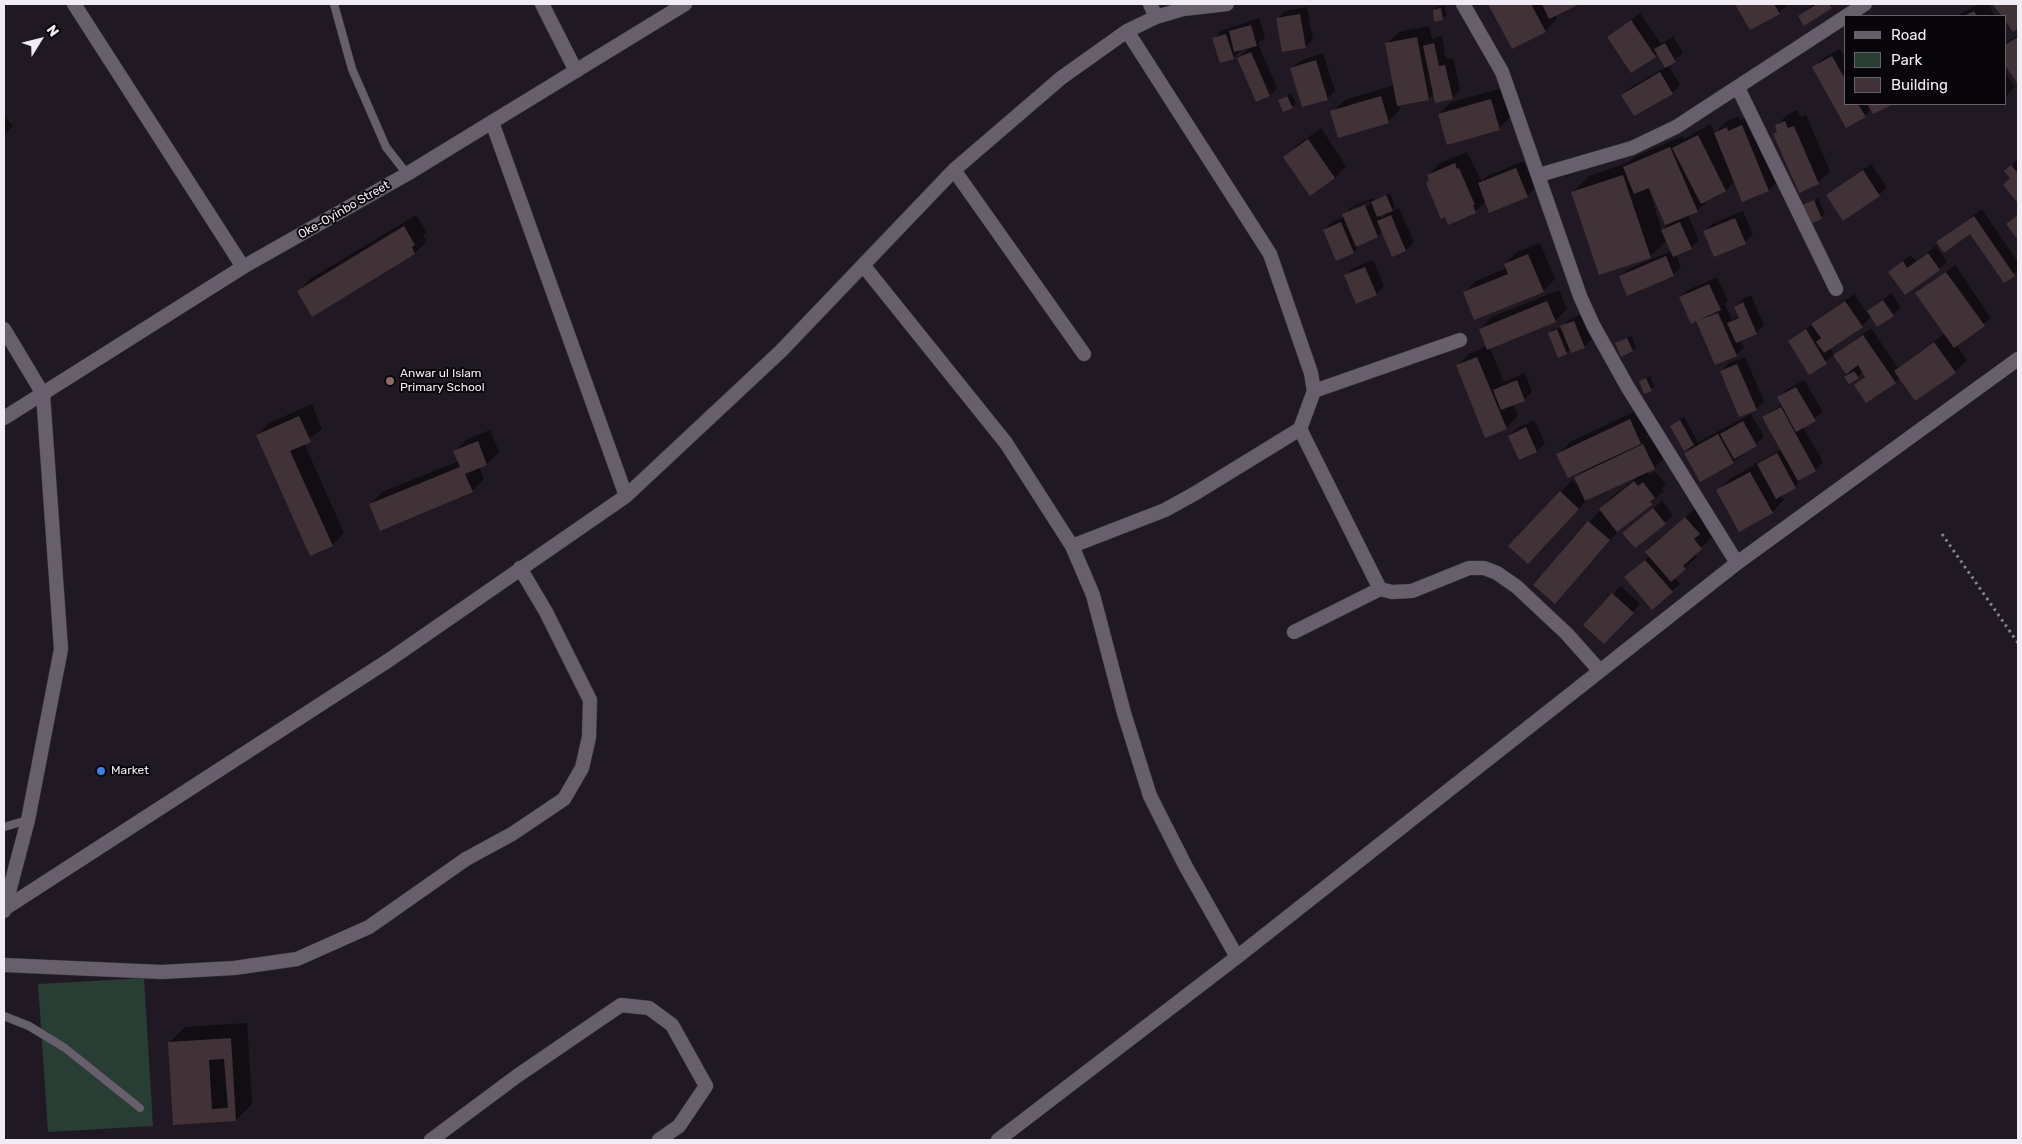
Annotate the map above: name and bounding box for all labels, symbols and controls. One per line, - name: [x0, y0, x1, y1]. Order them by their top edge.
- north arrow: [15, 15, 65, 65]
- legend: [1844, 15, 2007, 105]
- text: N: [43, 22, 62, 40]
- text: Road: [1891, 26, 1927, 44]
- text: Park: [1891, 51, 1922, 69]
- text: Building: [1891, 76, 1948, 94]
- street label: Oke-Oyinbo Street: [296, 178, 392, 242]
- place label: Anwar ul Islam Primary School: [400, 367, 485, 395]
- marker: Anwar ul Islam Primary School: [384, 375, 396, 387]
- place label: Market: [111, 764, 149, 778]
- marker: Market: [95, 765, 107, 777]

